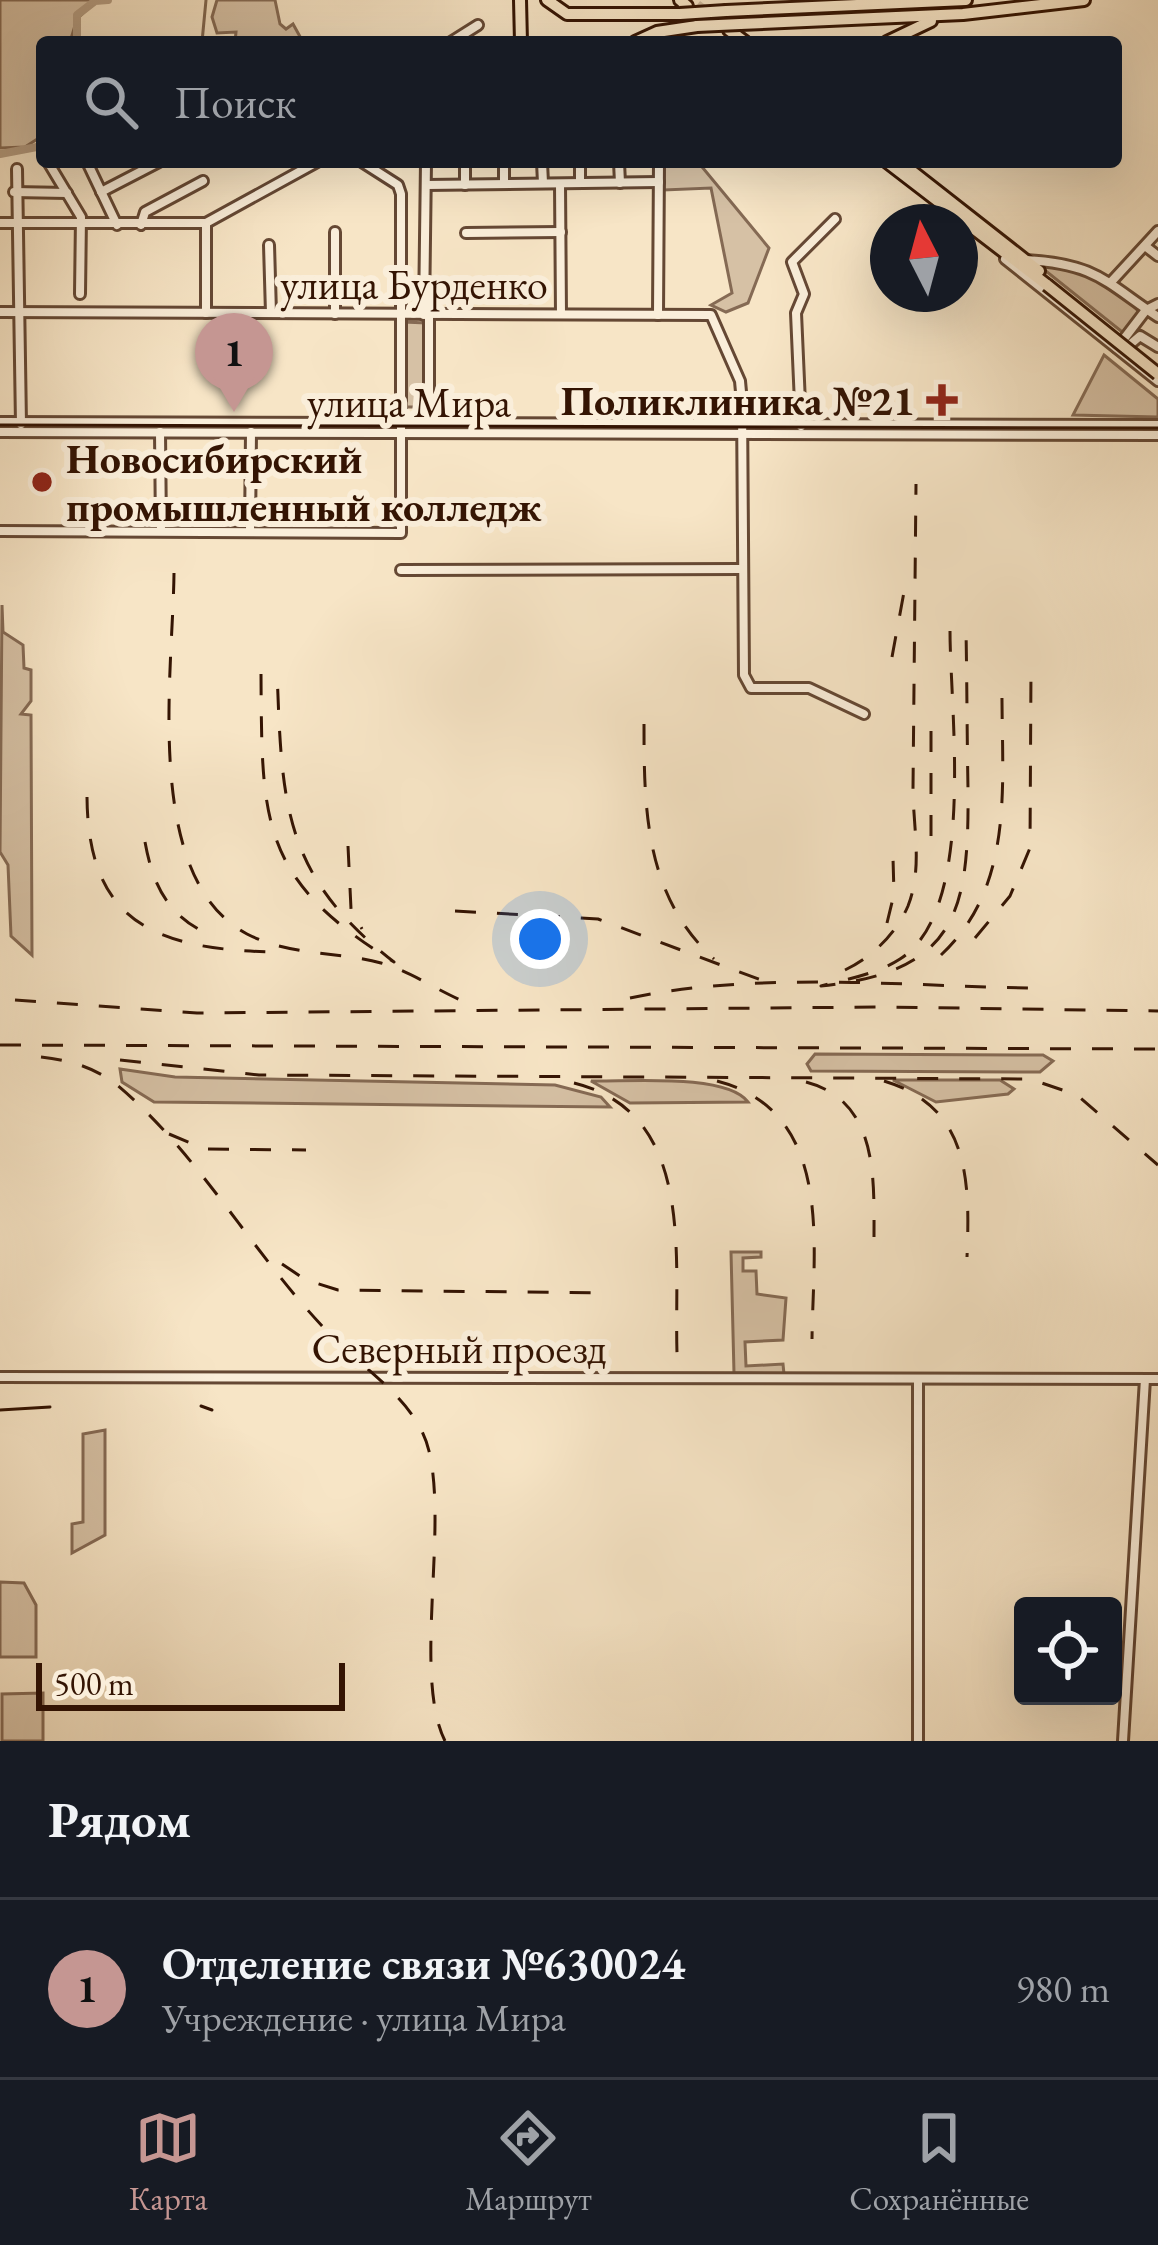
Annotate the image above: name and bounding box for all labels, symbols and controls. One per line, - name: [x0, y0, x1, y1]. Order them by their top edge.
- search box: [36, 36, 1122, 168]
- icon: search: [78, 69, 144, 135]
- text: Поиск: [174, 73, 296, 131]
- north arrow: [870, 204, 978, 312]
- street label: улица Бурденко: [280, 257, 548, 312]
- pin: 1: [195, 313, 273, 412]
- place label: Поликлиника №21: [561, 373, 915, 428]
- street label: улица Мира: [307, 375, 511, 430]
- marker: Поликлиника №21: [926, 384, 958, 416]
- place label: Новосибирский промышленный колледж: [66, 431, 542, 534]
- marker: Новосибирский промышленный колледж: [29, 469, 55, 495]
- your location: [510, 909, 570, 969]
- street label: Северный проезд: [312, 1321, 606, 1376]
- map controls: [1014, 1597, 1122, 1705]
- button: locate: [1014, 1597, 1122, 1705]
- scale bar: [36, 1657, 345, 1710]
- text: 500 m: [54, 1662, 134, 1705]
- text: Рядом: [48, 1786, 191, 1852]
- text: Отделение связи №630024: [162, 1934, 685, 1992]
- text: 1: [77, 1963, 97, 2014]
- text: 980 m: [1016, 1963, 1110, 2014]
- text: Учреждение · улица Мира: [162, 1992, 566, 2043]
- tab: Карта: [129, 2105, 208, 2220]
- tab: Маршрут: [465, 2105, 592, 2220]
- tab: Сохранённые: [849, 2105, 1029, 2220]

